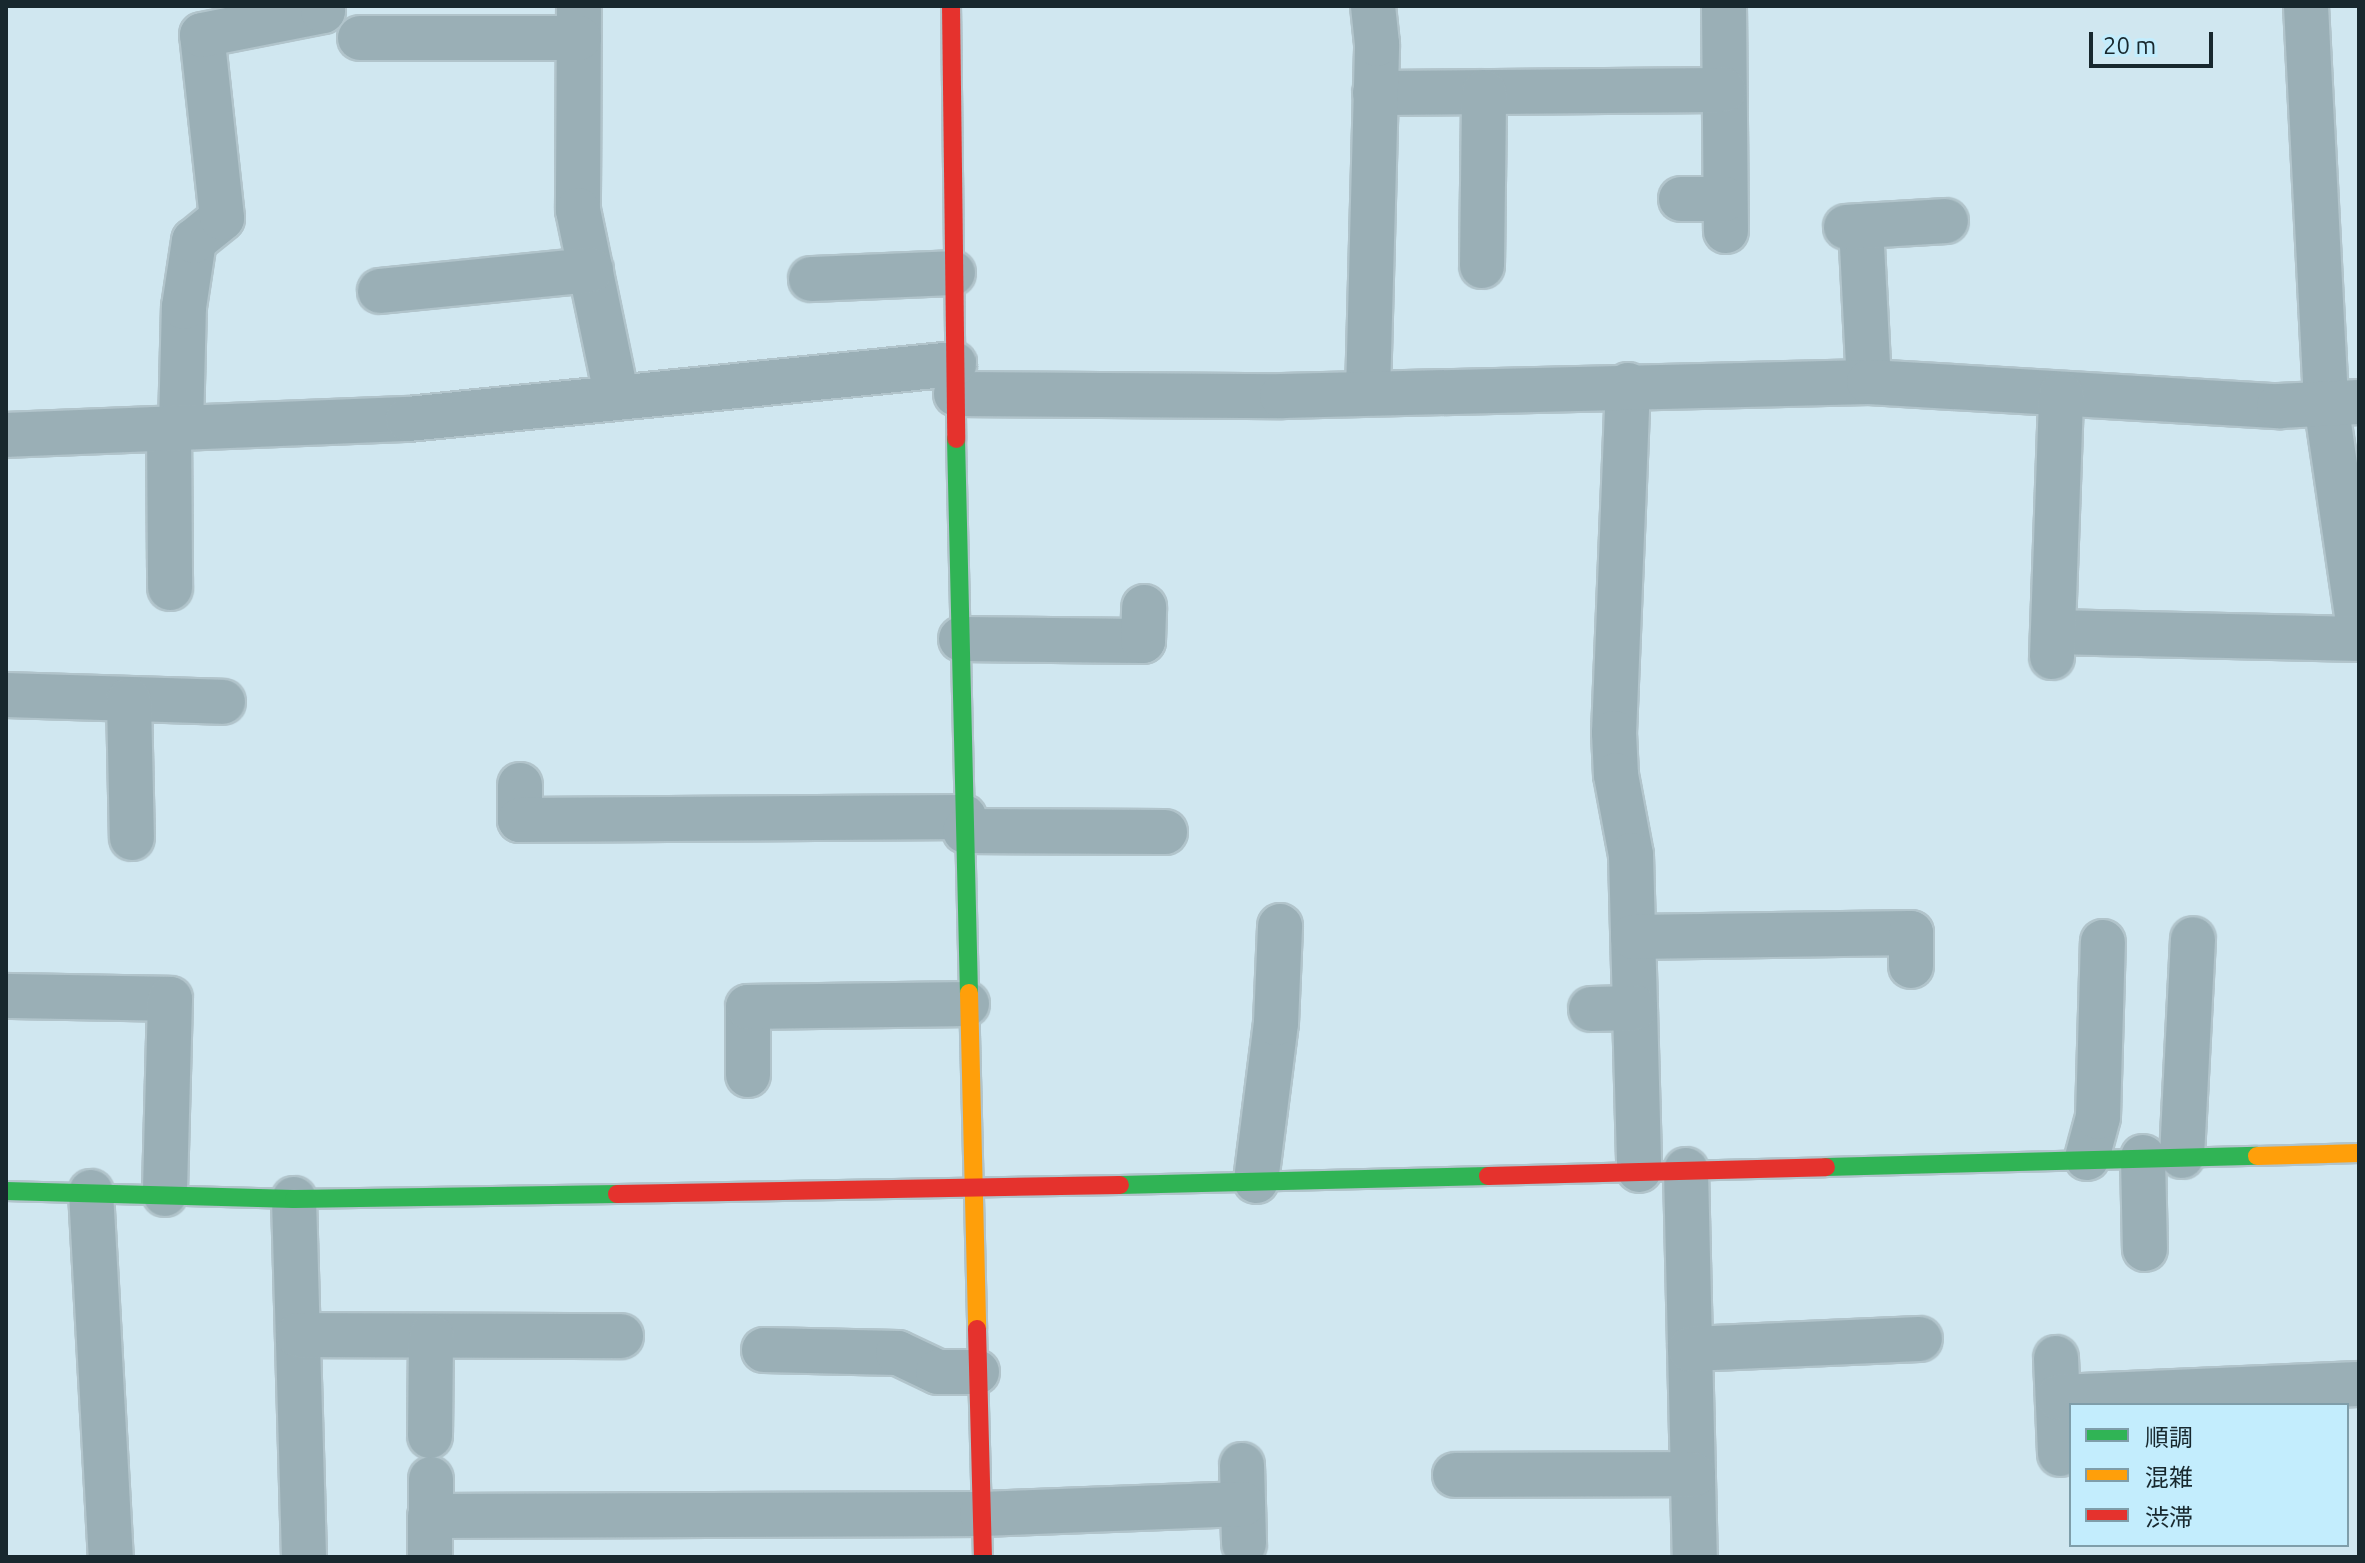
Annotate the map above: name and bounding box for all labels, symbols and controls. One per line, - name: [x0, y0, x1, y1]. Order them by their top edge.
- scale bar: [2093, 16, 2217, 66]
- text: 20 m: [2103, 32, 2156, 59]
- legend: [2069, 1403, 2349, 1547]
- text: 順調: [2145, 1424, 2193, 1451]
- text: 混雑: [2145, 1464, 2193, 1491]
- text: 渋滞: [2145, 1504, 2193, 1531]

